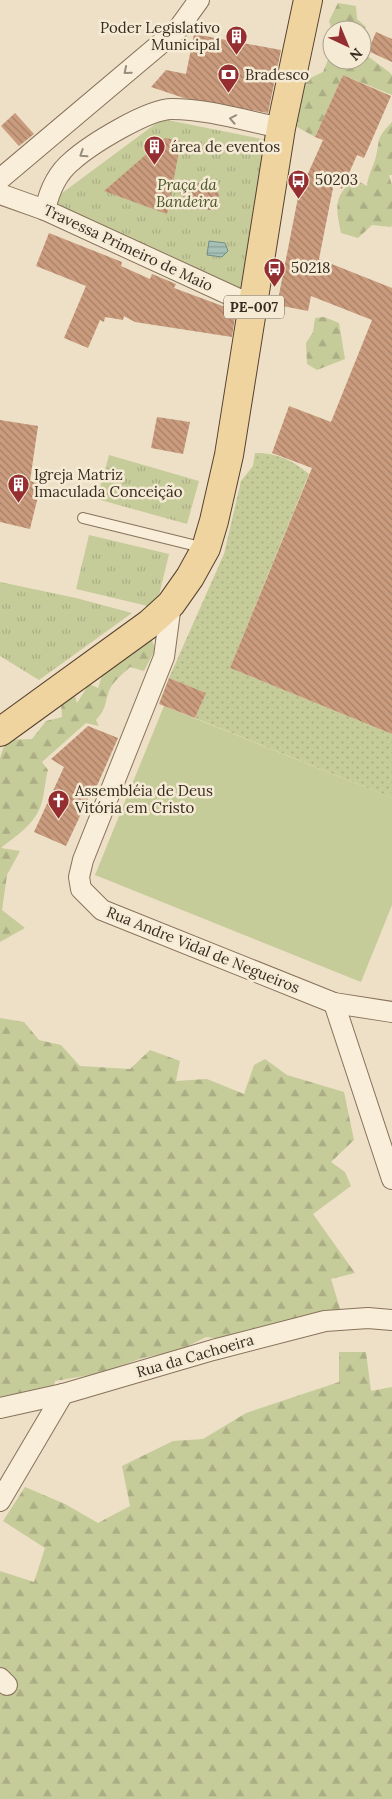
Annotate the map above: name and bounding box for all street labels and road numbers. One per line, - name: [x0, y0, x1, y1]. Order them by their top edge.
- street label: Travessa Primeiro de Maio: [40, 200, 216, 295]
- road number: PE-007: [224, 296, 284, 318]
- street label: Rua Andre Vidal de Negueiros: [104, 902, 303, 997]
- street label: Rua da Cachoeira: [134, 1330, 256, 1381]

